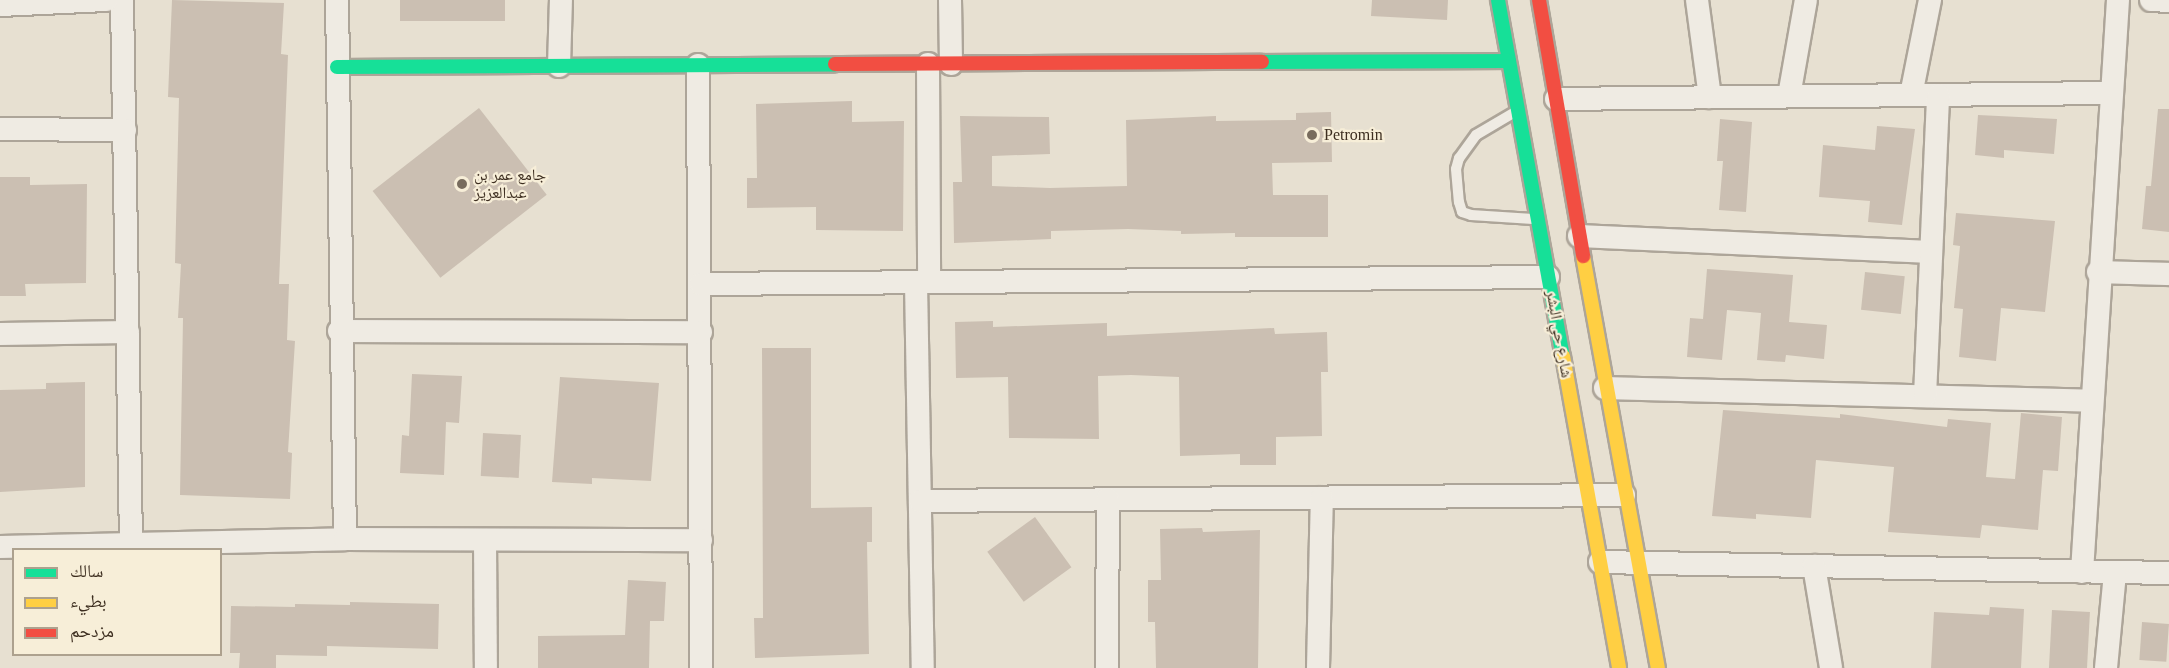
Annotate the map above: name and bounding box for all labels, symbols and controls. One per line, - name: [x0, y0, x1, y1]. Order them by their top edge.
- place label: Petromin: [1324, 125, 1383, 145]
- marker: Petromin: [1305, 128, 1319, 142]
- place label: جامع عمر بن عبدالعزيز: [474, 165, 546, 203]
- marker: جامع عمر بن عبدالعزيز: [455, 177, 469, 191]
- street label: شارع حي البشر: [1542, 289, 1576, 379]
- legend: [12, 548, 222, 656]
- text: سالك: [70, 561, 103, 581]
- text: بطيء: [70, 591, 107, 611]
- text: مزدحم: [70, 621, 114, 641]

